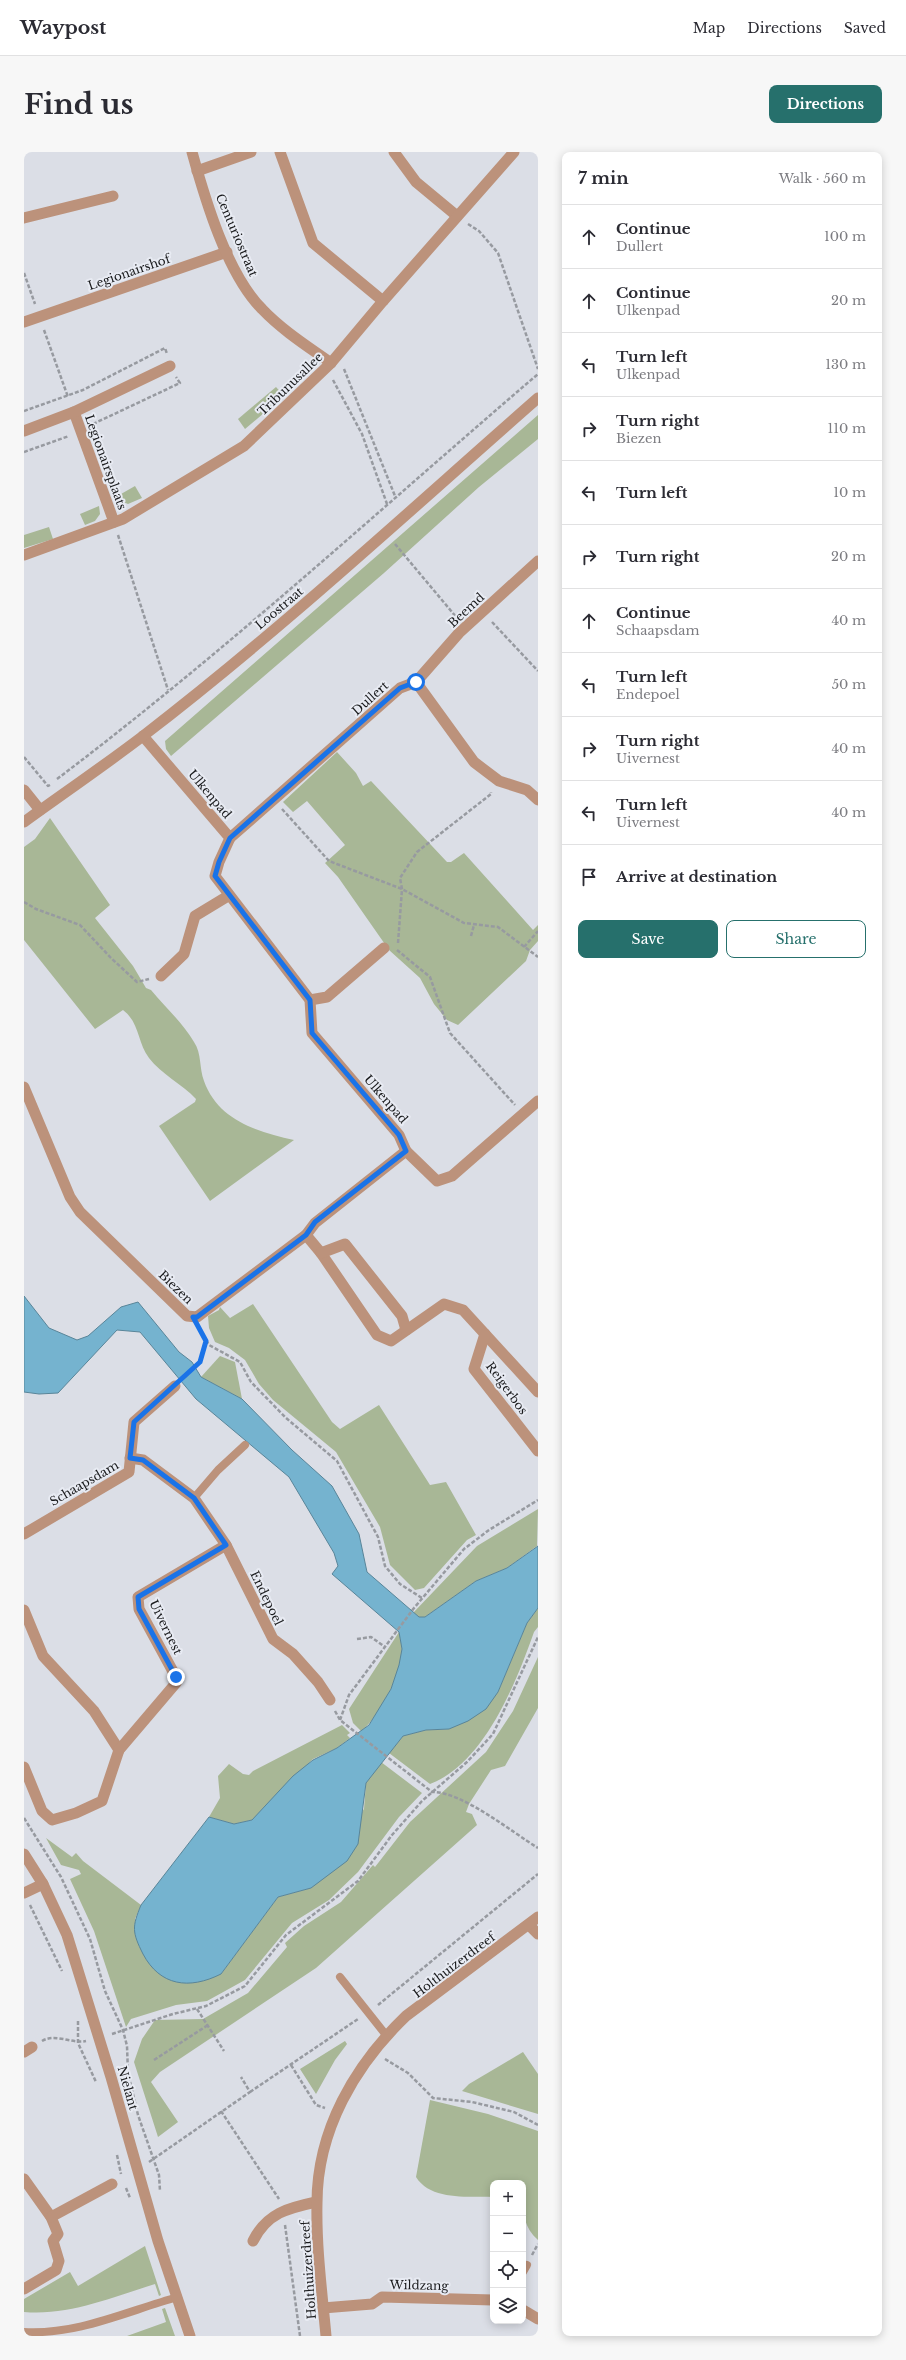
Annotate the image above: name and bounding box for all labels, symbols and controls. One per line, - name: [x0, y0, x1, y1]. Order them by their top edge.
- text: Waypost: [20, 16, 106, 39]
- text: Map: [693, 19, 725, 37]
- text: Directions: [747, 19, 822, 37]
- text: Saved: [844, 19, 886, 37]
- button: Directions: [769, 85, 882, 123]
- text: Find us: [24, 87, 134, 122]
- text: 7 min: [578, 168, 629, 189]
- text: Walk · 560 m: [779, 170, 866, 187]
- street label: Centuriostraat: [213, 191, 261, 279]
- text: Continue: [616, 219, 691, 238]
- icon: ahead: [578, 226, 600, 248]
- text: 100 m: [824, 228, 866, 245]
- text: Dullert: [616, 238, 663, 255]
- street label: Legionairshof: [86, 250, 174, 293]
- text: Continue: [616, 283, 691, 302]
- icon: ahead: [578, 290, 600, 312]
- text: 20 m: [831, 292, 866, 309]
- text: Ulkenpad: [616, 302, 680, 319]
- text: Turn left: [616, 347, 687, 366]
- street label: Tribunusallee: [254, 349, 326, 419]
- icon: left: [578, 354, 600, 376]
- text: 130 m: [825, 356, 866, 373]
- text: Ulkenpad: [616, 366, 680, 383]
- text: Turn right: [616, 411, 699, 430]
- street label: Legionairsplaats: [82, 412, 130, 512]
- icon: right: [578, 418, 600, 440]
- text: 110 m: [827, 420, 866, 437]
- text: Biezen: [616, 430, 662, 447]
- icon: left: [578, 482, 600, 504]
- text: Turn left: [616, 483, 687, 502]
- text: 10 m: [833, 484, 866, 501]
- icon: right: [578, 546, 600, 568]
- text: Turn right: [616, 547, 699, 566]
- text: 20 m: [831, 548, 866, 565]
- street label: Loostraat: [252, 583, 306, 632]
- street label: Beemd: [445, 590, 487, 630]
- text: Continue: [616, 603, 691, 622]
- icon: ahead: [578, 610, 600, 632]
- text: 40 m: [831, 612, 866, 629]
- text: Schaapsdam: [616, 622, 699, 639]
- text: Turn left: [616, 667, 687, 686]
- route start: [407, 673, 425, 691]
- icon: left: [578, 674, 600, 696]
- text: 50 m: [832, 676, 866, 693]
- street label: Dullert: [349, 678, 392, 718]
- text: Endepoel: [616, 686, 680, 703]
- text: Turn right: [616, 731, 699, 750]
- icon: right: [578, 738, 600, 760]
- text: 40 m: [831, 740, 866, 757]
- text: Uivernest: [616, 750, 680, 767]
- street label: Ulkenpad: [185, 766, 235, 822]
- text: Turn left: [616, 795, 687, 814]
- icon: left: [578, 802, 600, 824]
- text: 40 m: [831, 804, 866, 821]
- text: Uivernest: [616, 814, 680, 831]
- icon: arrive: [578, 866, 600, 888]
- text: Arrive at destination: [616, 867, 777, 886]
- button: Save: [578, 920, 718, 958]
- button: Share: [726, 920, 866, 958]
- street label: Ulkenpad: [361, 1072, 411, 1126]
- street label: Biezen: [156, 1267, 196, 1307]
- street label: Reigerbos: [483, 1359, 531, 1417]
- street label: Schaapsdam: [47, 1457, 121, 1509]
- street label: Endepoel: [247, 1568, 287, 1628]
- street label: Uivernest: [146, 1597, 186, 1657]
- route end: [167, 1668, 185, 1686]
- street label: Holthuizerdreef: [410, 1928, 500, 2001]
- street label: Nielant: [115, 2064, 142, 2112]
- map controls: [490, 2180, 526, 2324]
- button: +: [490, 2180, 526, 2216]
- button: −: [490, 2216, 526, 2252]
- street label: Holthuizerdreef: [297, 2218, 319, 2320]
- button: locate: [490, 2252, 526, 2288]
- street label: Wildzang: [388, 2277, 449, 2293]
- button: layers: [490, 2288, 526, 2324]

